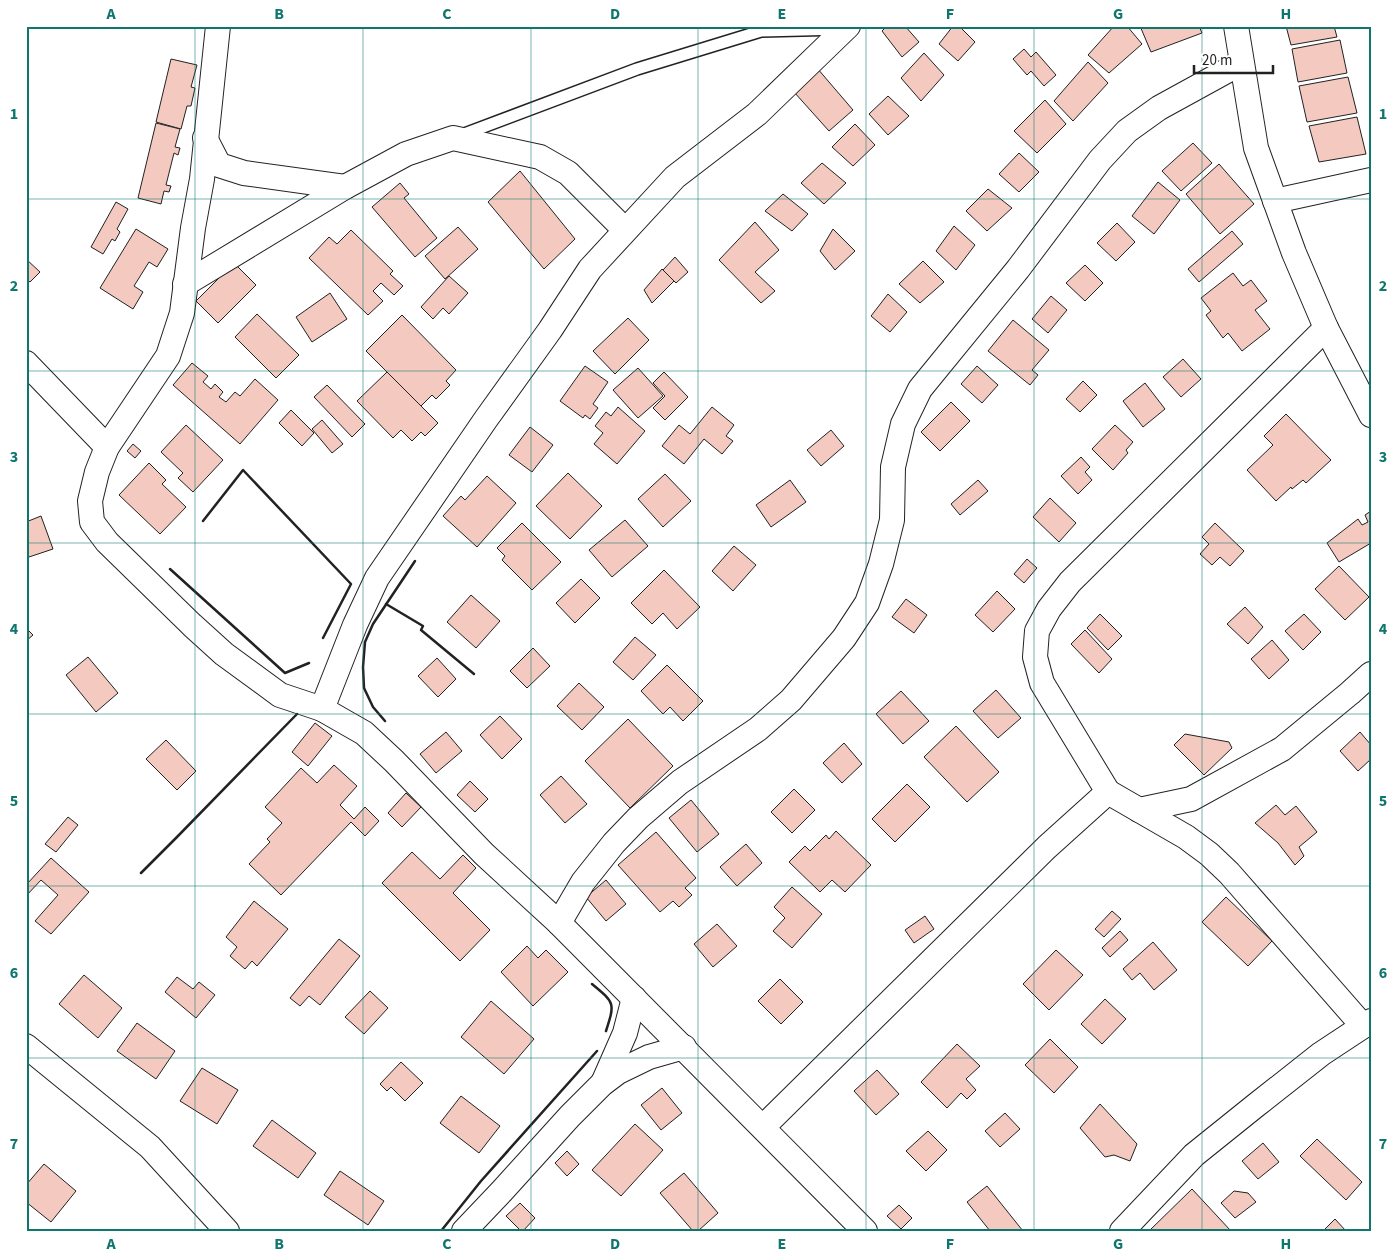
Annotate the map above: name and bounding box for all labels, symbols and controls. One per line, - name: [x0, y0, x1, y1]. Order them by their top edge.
- text: A: [105, 3, 116, 25]
- text: B: [274, 3, 284, 25]
- text: C: [442, 3, 452, 25]
- text: D: [610, 3, 620, 25]
- text: E: [778, 3, 786, 25]
- text: F: [946, 3, 954, 25]
- text: G: [1113, 3, 1123, 25]
- text: H: [1281, 3, 1291, 25]
- scale bar: [1194, 42, 1273, 74]
- text: 20 m: [1202, 50, 1232, 71]
- text: 1: [10, 103, 18, 125]
- text: 1: [1379, 103, 1387, 125]
- text: 2: [10, 275, 18, 297]
- text: 2: [1379, 275, 1387, 297]
- text: 3: [10, 446, 18, 468]
- text: 3: [1379, 446, 1387, 468]
- text: 4: [10, 618, 19, 640]
- text: 4: [1379, 618, 1388, 640]
- text: 5: [10, 790, 18, 812]
- text: 5: [1379, 790, 1387, 812]
- text: 6: [10, 962, 18, 984]
- text: 6: [1379, 962, 1387, 984]
- text: 7: [10, 1133, 18, 1155]
- text: 7: [1379, 1133, 1387, 1155]
- text: A: [105, 1233, 116, 1255]
- text: B: [274, 1233, 284, 1255]
- text: C: [442, 1233, 452, 1255]
- text: D: [610, 1233, 620, 1255]
- text: E: [778, 1233, 786, 1255]
- text: F: [946, 1233, 954, 1255]
- text: G: [1113, 1233, 1123, 1255]
- text: H: [1281, 1233, 1291, 1255]

